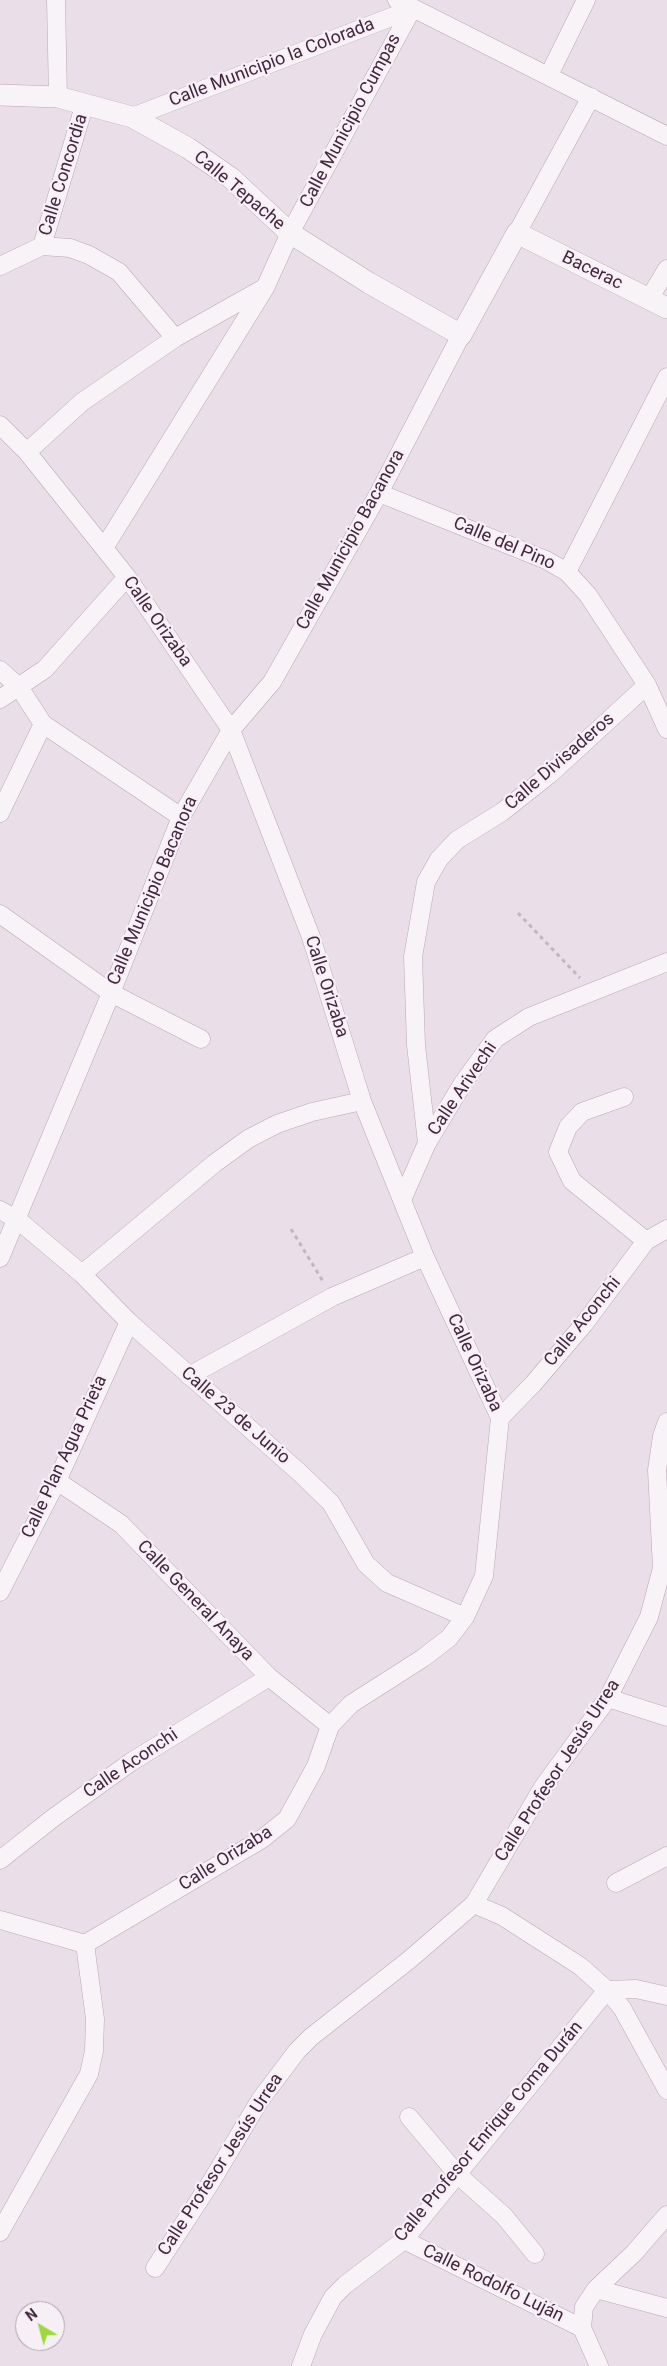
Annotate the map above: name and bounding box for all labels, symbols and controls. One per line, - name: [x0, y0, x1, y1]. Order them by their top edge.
- street label: Calle Municipio la Colorada: [166, 14, 378, 112]
- street label: Calle Municipio Cumpas: [296, 30, 406, 212]
- street label: Calle Concordia: [35, 112, 93, 238]
- street label: Calle Tepache: [189, 147, 289, 235]
- street label: Bacerac: [558, 247, 626, 295]
- street label: Calle Municipio Bacanora: [292, 446, 410, 634]
- street label: Calle del Pino: [450, 513, 558, 575]
- street label: Calle Orizaba: [118, 572, 196, 672]
- street label: Calle Divisaderos: [501, 709, 619, 815]
- street label: Calle Municipio Bacanora: [103, 793, 203, 989]
- street label: Calle Orizaba: [299, 933, 353, 1041]
- street label: Calle Arivechi: [424, 1038, 502, 1140]
- street label: Calle Aconchi: [540, 1273, 626, 1371]
- street label: Calle Orizaba: [442, 1311, 506, 1415]
- street label: Calle 23 de Junio: [176, 1363, 294, 1469]
- street label: Calle Plan Agua Prieta: [18, 1372, 112, 1542]
- street label: Calle General Anaya: [132, 1536, 258, 1666]
- street label: Calle Profesor Jesús Urrea: [491, 1676, 625, 1866]
- street label: Calle Aconchi: [80, 1724, 182, 1804]
- street label: Calle Orizaba: [175, 1822, 277, 1896]
- street label: Calle Profesor Enrique Coma Durán: [390, 2017, 588, 2247]
- street label: Calle Profesor Jesús Urrea: [154, 2070, 288, 2260]
- street label: Calle Rodolfo Luján: [419, 2240, 567, 2328]
- north arrow: [15, 2301, 65, 2351]
- text: N: [23, 2305, 40, 2324]

